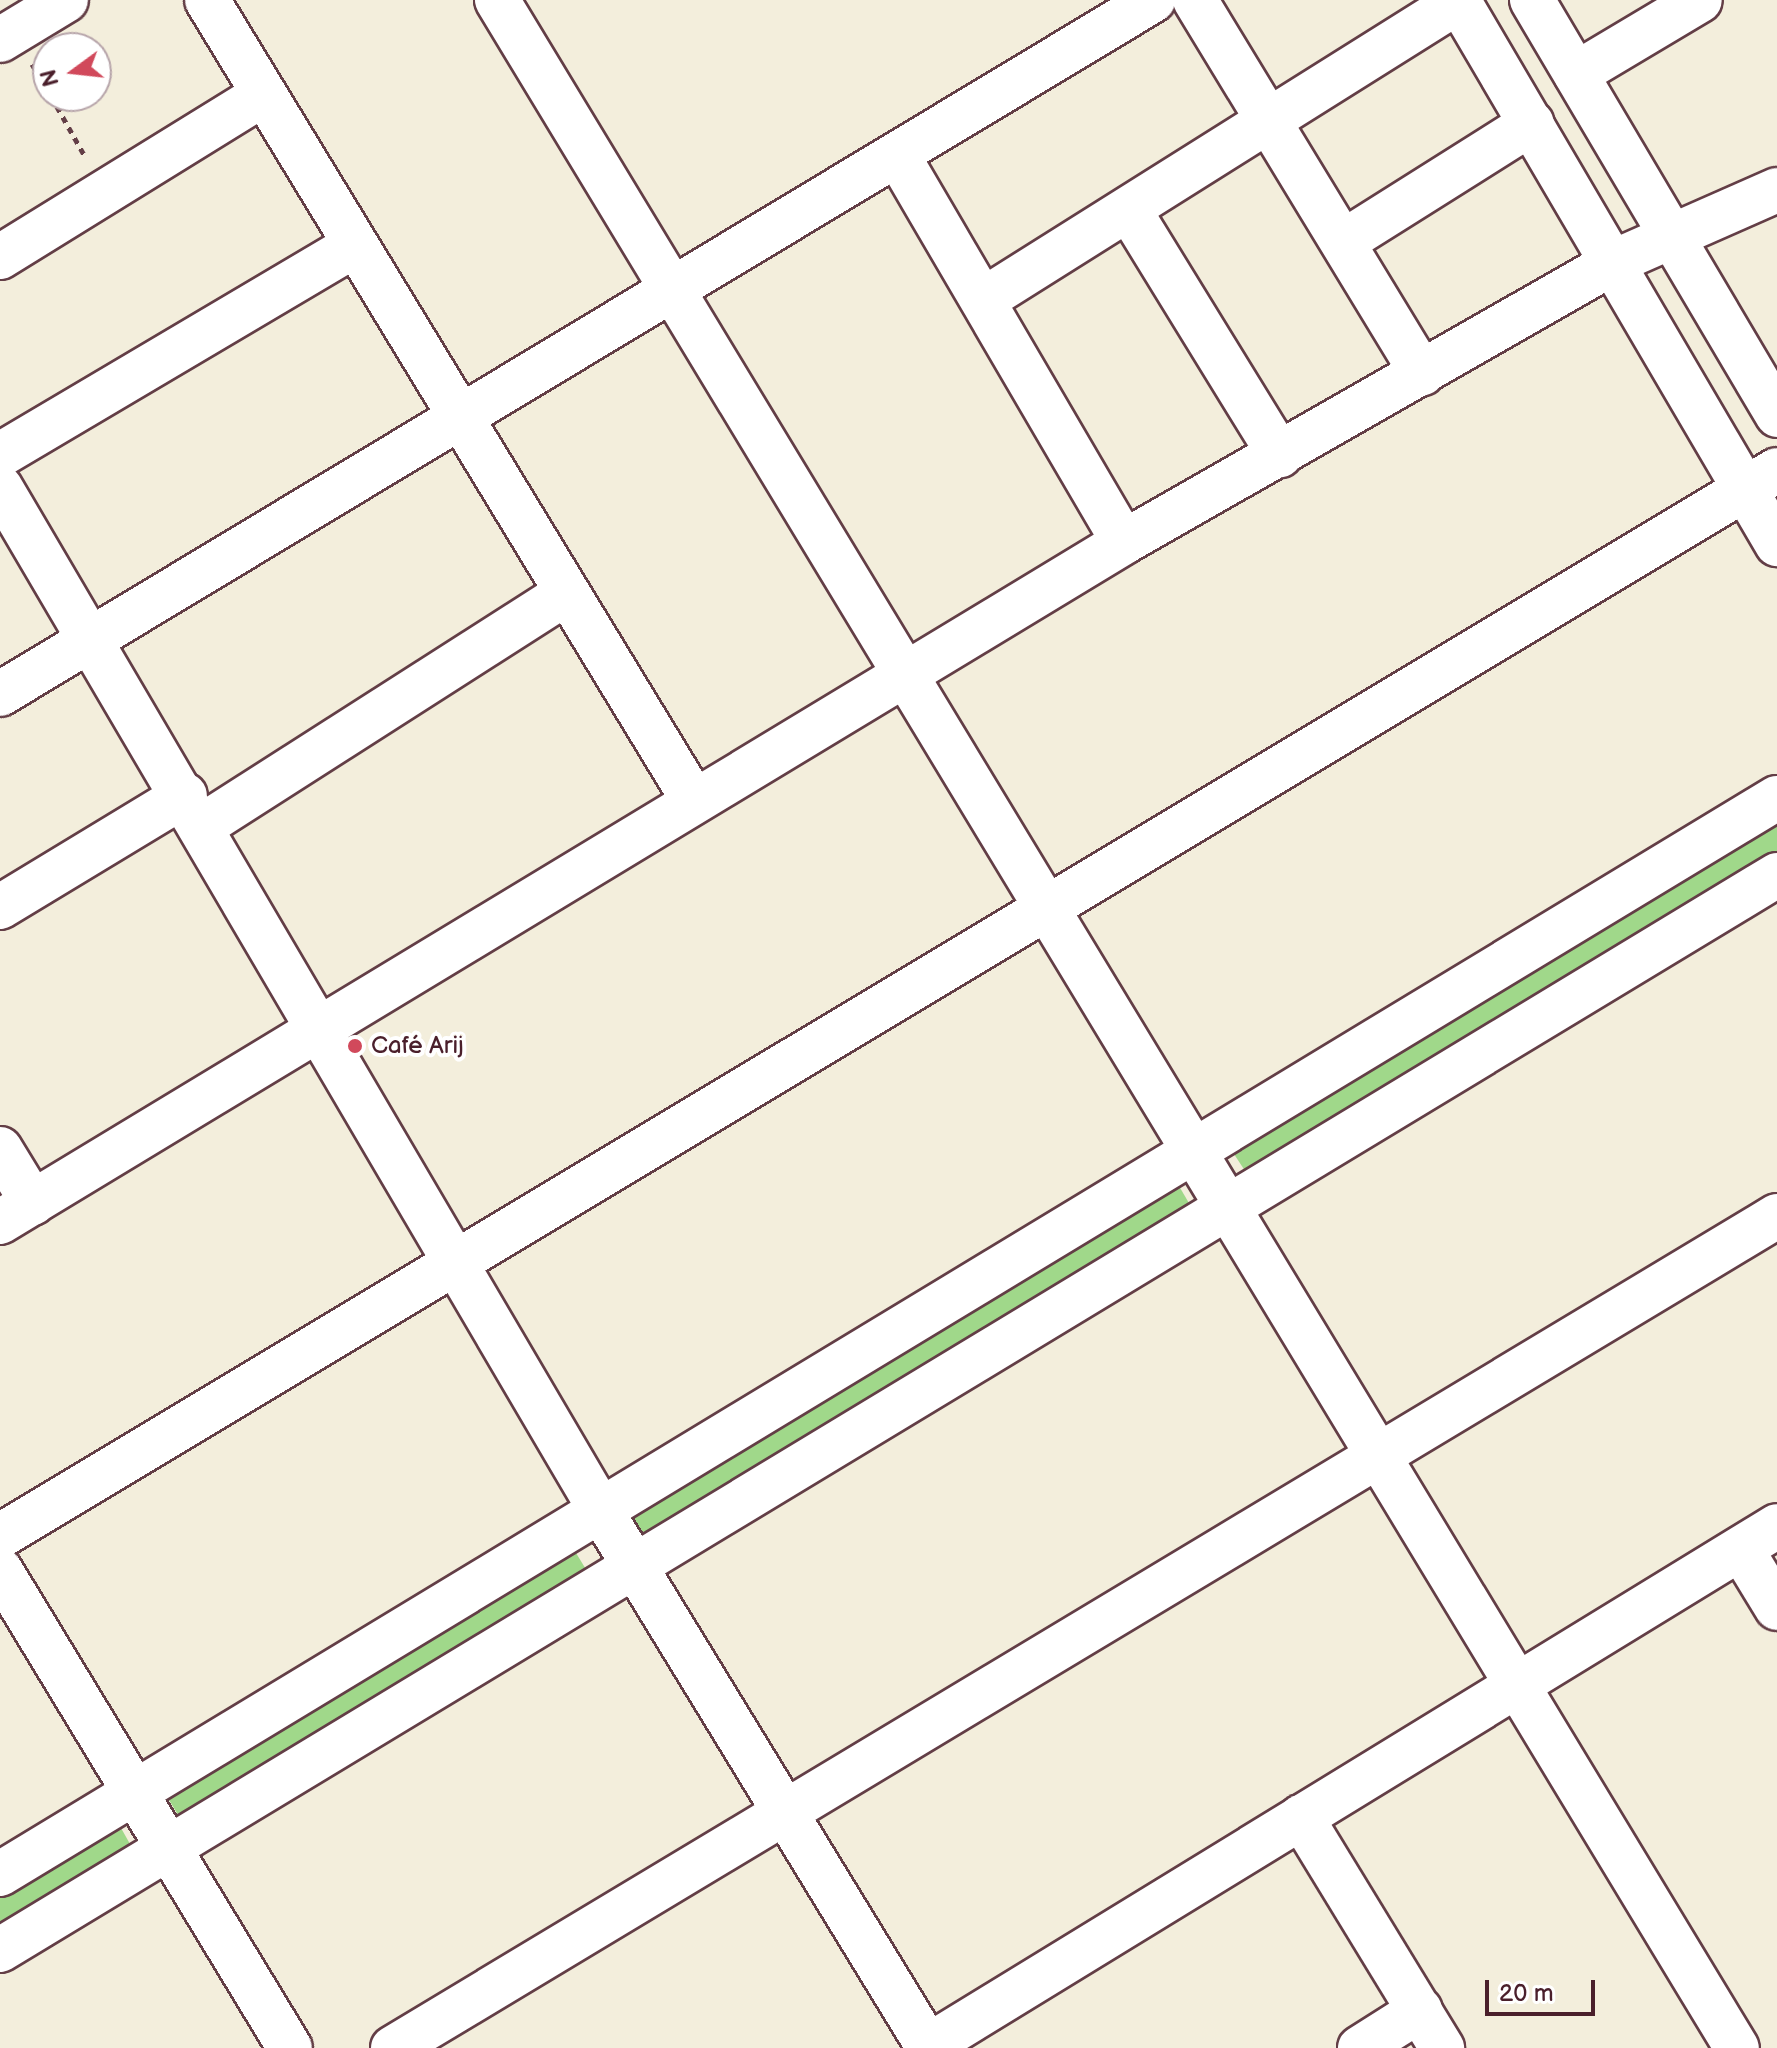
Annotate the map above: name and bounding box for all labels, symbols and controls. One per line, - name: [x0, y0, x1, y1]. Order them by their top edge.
- north arrow: [32, 32, 112, 112]
- text: N: [35, 66, 65, 89]
- place label: Café Arij: [371, 1032, 464, 1060]
- marker: Café Arij: [346, 1037, 364, 1055]
- scale bar: [1489, 1964, 1599, 2014]
- text: 20 m: [1499, 1979, 1554, 2008]

